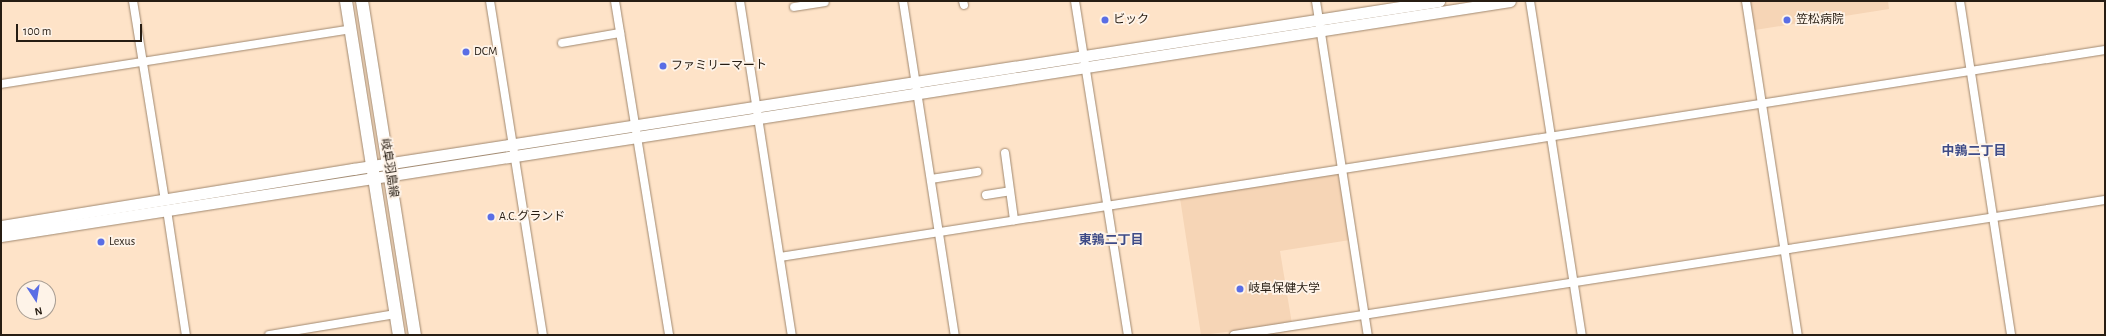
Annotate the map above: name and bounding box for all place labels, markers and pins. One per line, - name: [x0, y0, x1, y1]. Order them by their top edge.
- place label: ビック: [1113, 13, 1149, 27]
- place label: 笠松病院: [1796, 13, 1844, 27]
- marker: 笠松病院: [1781, 14, 1793, 26]
- marker: ビック: [1100, 15, 1110, 25]
- place label: DCM: [474, 45, 497, 59]
- marker: DCM: [461, 47, 471, 57]
- place label: ファミリーマート: [671, 59, 767, 73]
- marker: ファミリーマート: [658, 61, 668, 71]
- place label: A.C.グランド: [499, 210, 565, 224]
- marker: A.C.グランド: [486, 212, 496, 222]
- place label: Lexus: [109, 235, 135, 249]
- marker: Lexus: [96, 237, 106, 247]
- place label: 岐阜保健大学: [1248, 282, 1320, 296]
- marker: 岐阜保健大学: [1235, 284, 1245, 294]

